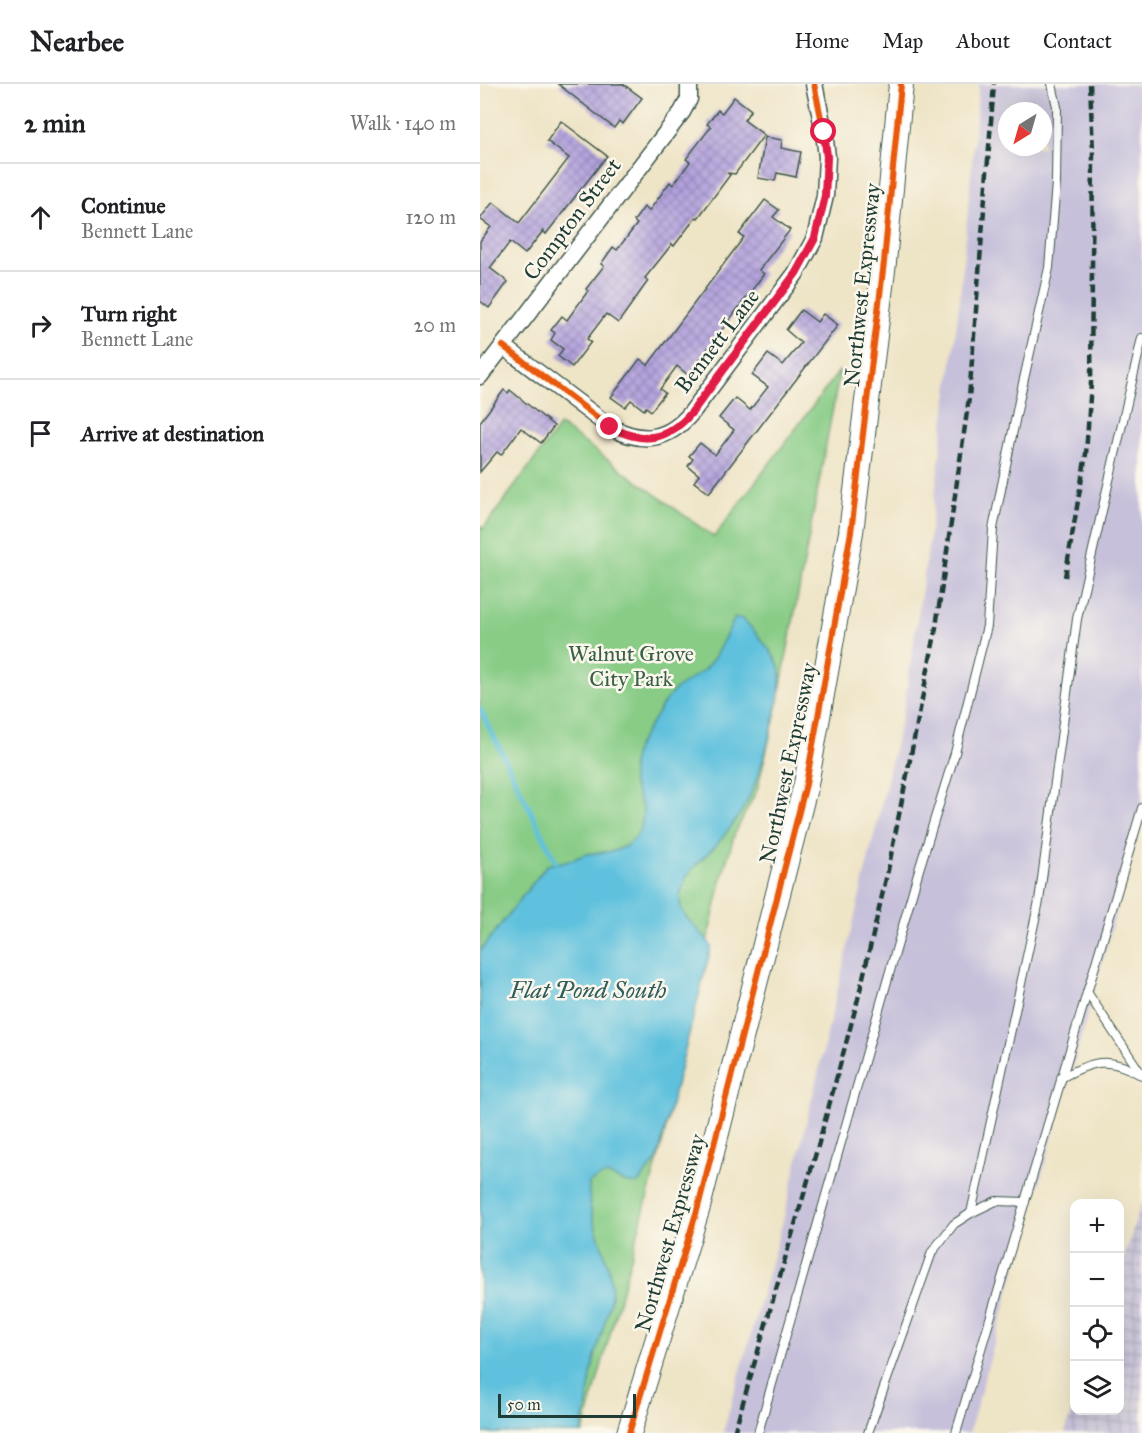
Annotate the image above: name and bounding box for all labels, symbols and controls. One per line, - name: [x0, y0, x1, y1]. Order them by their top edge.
- text: Nearbee: [30, 24, 124, 59]
- text: Home: [794, 28, 849, 54]
- text: Map: [882, 28, 923, 54]
- text: About: [956, 28, 1010, 54]
- text: Contact: [1043, 28, 1112, 54]
- north arrow: [998, 102, 1052, 156]
- text: 2 min: [24, 107, 85, 139]
- text: Walk · 140 m: [350, 111, 456, 135]
- route start: [810, 118, 836, 144]
- street label: Compton Street: [517, 152, 627, 285]
- street label: Northwest Expressway: [838, 181, 886, 388]
- text: Continue: [81, 192, 166, 219]
- icon: ahead: [24, 201, 57, 234]
- text: 120 m: [405, 205, 456, 229]
- text: Bennett Lane: [81, 219, 193, 243]
- street label: Bennett Lane: [669, 284, 765, 398]
- text: Turn right: [81, 300, 177, 327]
- icon: right: [24, 309, 57, 342]
- text: 20 m: [413, 313, 456, 337]
- text: Bennett Lane: [81, 327, 193, 351]
- route end: [596, 413, 622, 439]
- icon: arrive: [24, 417, 57, 450]
- text: Arrive at destination: [81, 420, 264, 447]
- park label: Walnut Grove City Park: [568, 640, 694, 692]
- street label: Northwest Expressway: [753, 659, 823, 866]
- water label: Flat Pond South: [508, 975, 667, 1005]
- street label: Northwest Expressway: [629, 1130, 711, 1335]
- map controls: [1070, 1199, 1124, 1415]
- button: +: [1070, 1199, 1124, 1253]
- button: −: [1070, 1253, 1124, 1307]
- button: locate: [1070, 1307, 1124, 1361]
- button: layers: [1070, 1361, 1124, 1415]
- scale bar: [498, 1391, 636, 1418]
- text: 50 m: [507, 1395, 541, 1414]

